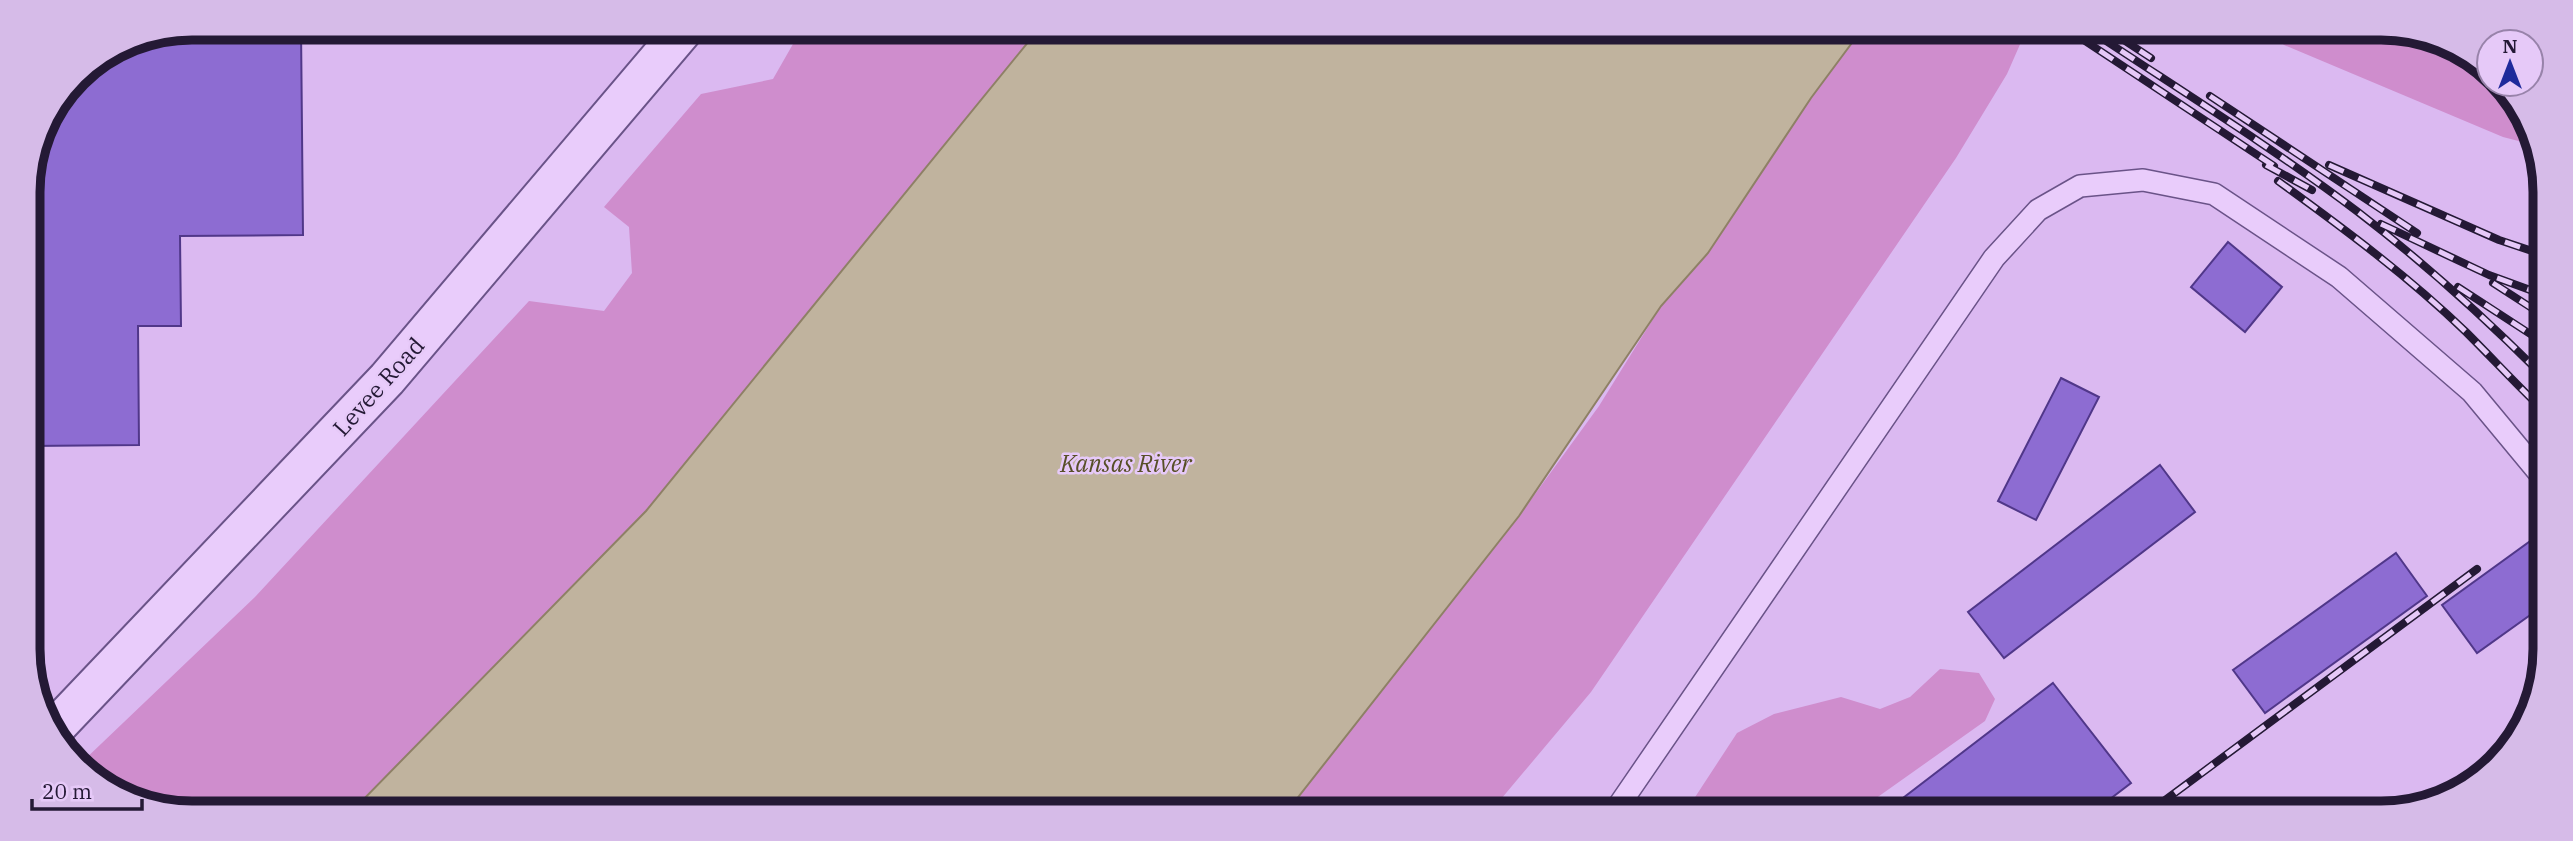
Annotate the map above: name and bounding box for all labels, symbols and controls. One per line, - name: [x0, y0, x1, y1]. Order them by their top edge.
- north arrow: [2475, 28, 2545, 98]
- text: N: [2502, 34, 2518, 58]
- street label: Levee Road: [326, 330, 430, 442]
- water label: Kansas River: [1059, 447, 1193, 479]
- scale bar: [32, 768, 142, 812]
- text: 20 m: [42, 777, 92, 805]

